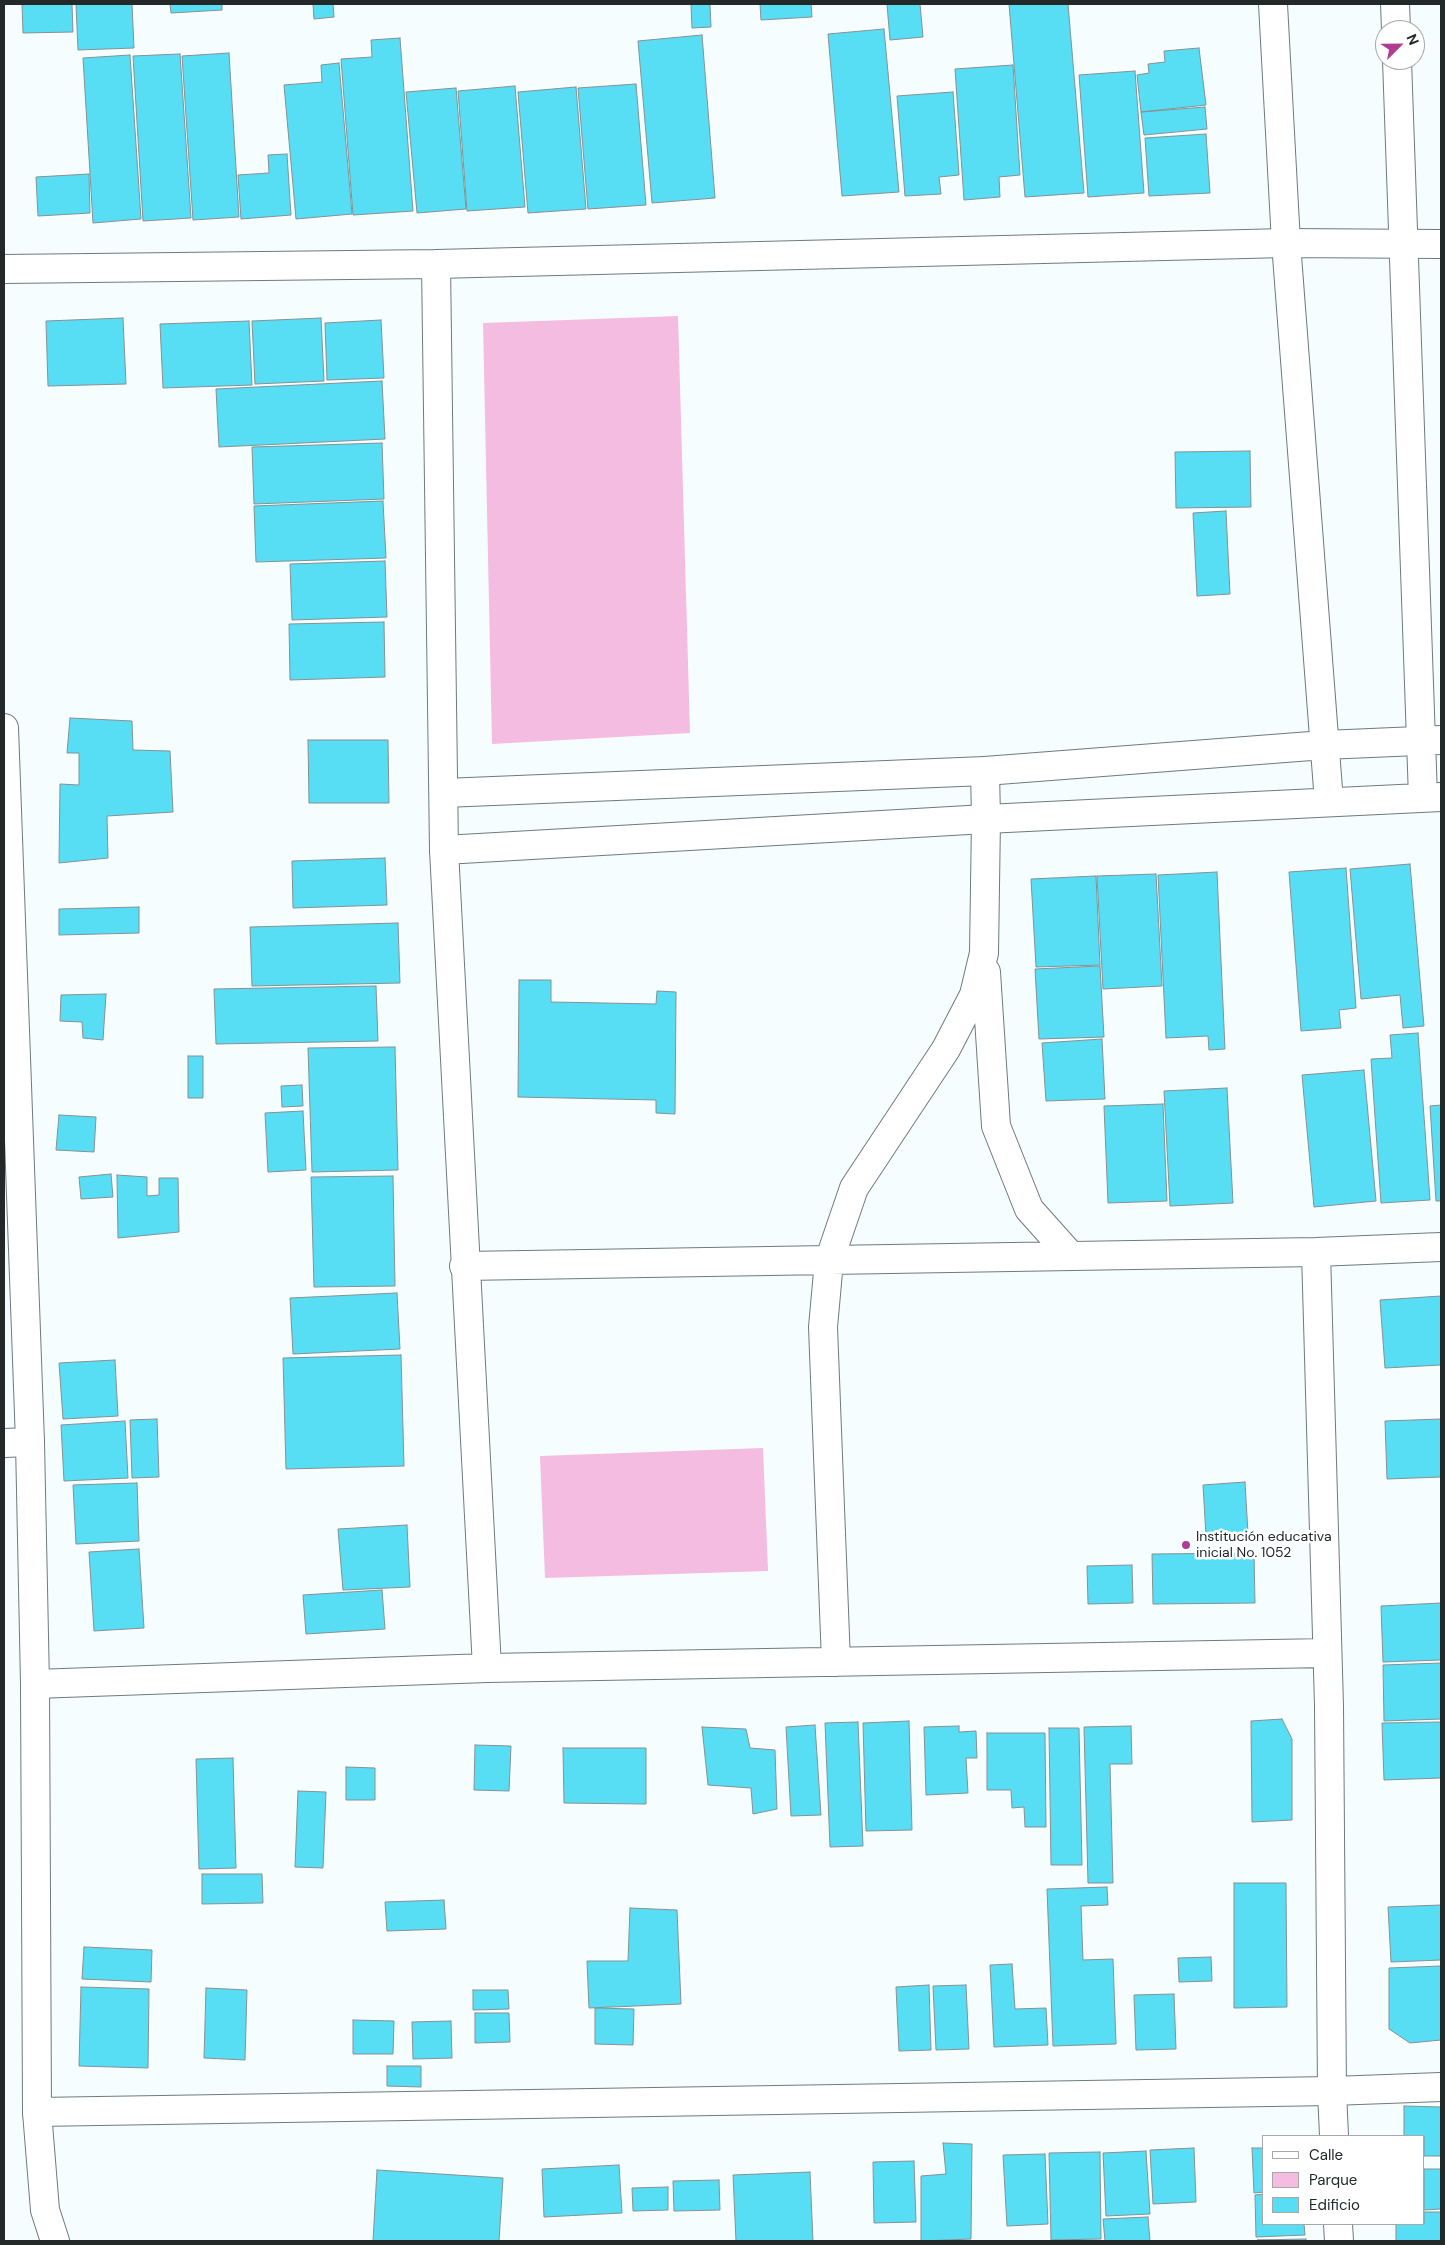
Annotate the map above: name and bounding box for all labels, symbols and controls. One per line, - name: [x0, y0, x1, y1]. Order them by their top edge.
- north arrow: [1375, 20, 1425, 70]
- text: N: [1403, 31, 1423, 48]
- place label: Institución educativa inicial No. 1052: [1196, 1529, 1331, 1561]
- marker: Institución educativa inicial No. 1052: [1180, 1539, 1192, 1551]
- legend: [1262, 2135, 1425, 2225]
- text: Calle: [1309, 2145, 1343, 2165]
- text: Parque: [1309, 2170, 1357, 2190]
- text: Edificio: [1309, 2195, 1360, 2215]

